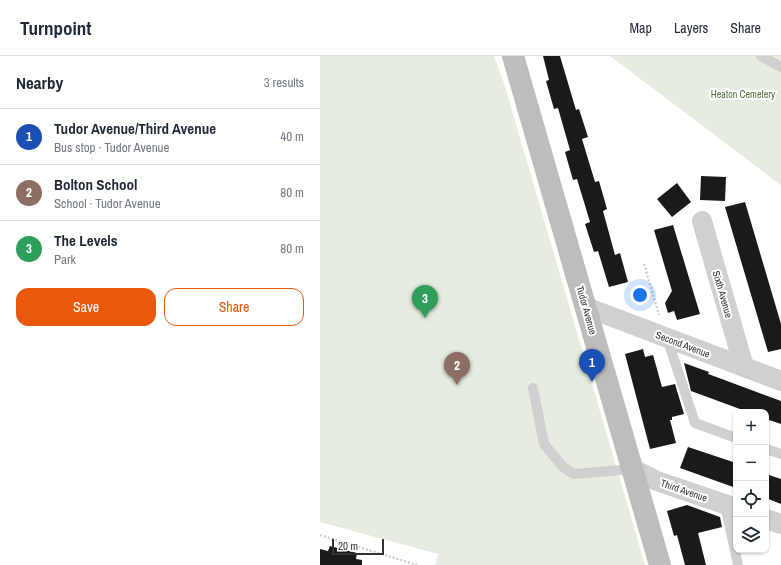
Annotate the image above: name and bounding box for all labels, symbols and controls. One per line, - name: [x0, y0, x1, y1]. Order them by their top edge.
- text: Turnpoint: [20, 15, 92, 41]
- text: Map: [630, 19, 652, 37]
- text: Layers: [674, 19, 708, 37]
- text: Share: [730, 19, 761, 37]
- text: Nearby: [16, 71, 63, 94]
- text: 3 results: [264, 74, 304, 91]
- park label: Heaton Cemetery: [711, 88, 776, 101]
- text: Tudor Avenue/Third Avenue: [54, 118, 216, 139]
- text: 1: [26, 128, 32, 145]
- text: 40 m: [280, 128, 304, 145]
- text: Bus stop · Tudor Avenue: [54, 139, 169, 156]
- text: Bolton School: [54, 174, 137, 195]
- text: 2: [26, 184, 32, 201]
- text: 80 m: [280, 184, 304, 201]
- text: School · Tudor Avenue: [54, 195, 161, 212]
- text: The Levels: [54, 230, 118, 251]
- text: 3: [26, 240, 32, 257]
- text: 80 m: [280, 240, 304, 257]
- text: Park: [54, 251, 76, 268]
- street label: Sixth Avenue: [710, 269, 736, 320]
- street label: Tudor Avenue: [573, 284, 600, 336]
- pin: 3: [412, 285, 438, 318]
- your location: [630, 285, 650, 305]
- button: Save: [16, 288, 156, 326]
- button: Share: [164, 288, 304, 326]
- street label: Second Avenue: [654, 328, 712, 361]
- pin: 1: [579, 349, 605, 382]
- pin: 2: [444, 352, 470, 385]
- map controls: [733, 409, 769, 553]
- button: +: [733, 409, 769, 445]
- button: −: [733, 445, 769, 481]
- street label: Third Avenue: [659, 476, 709, 505]
- button: locate: [733, 481, 769, 517]
- button: layers: [733, 517, 769, 553]
- scale bar: [332, 537, 384, 556]
- text: 20 m: [338, 539, 358, 553]

